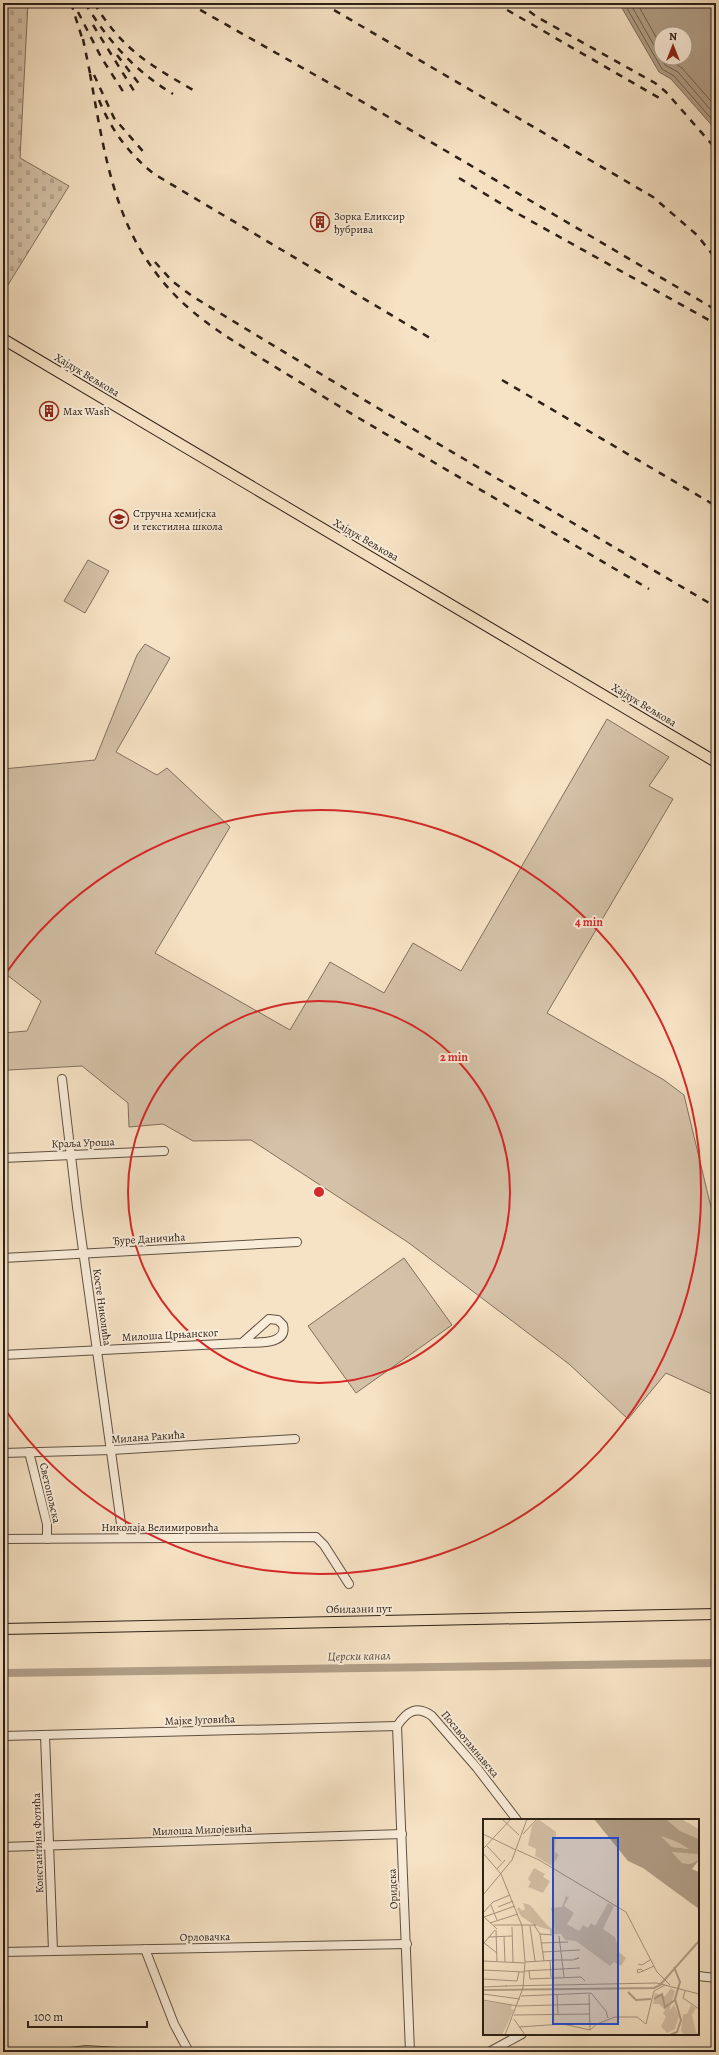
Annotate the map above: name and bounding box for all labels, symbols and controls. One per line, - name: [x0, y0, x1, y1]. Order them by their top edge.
- north arrow: [653, 26, 693, 66]
- text: N: [669, 29, 677, 44]
- place label: Зорка Еликсир ђубрива: [334, 209, 405, 237]
- building icon: Зорка Еликсир ђубрива: [309, 211, 331, 233]
- street label: Хајдук Вељкова: [52, 350, 123, 401]
- building icon: Max Wash: [38, 400, 60, 422]
- place label: Max Wash: [63, 404, 110, 419]
- place label: Стручна хемијска и текстилна школа: [133, 506, 224, 534]
- school or university icon: Стручна хемијска и текстилна школа: [108, 508, 130, 530]
- street label: Хајдук Вељкова: [331, 515, 402, 565]
- street label: Хајдук Вељкова: [609, 680, 680, 731]
- text: 4 min: [575, 914, 603, 930]
- text: 2 min: [440, 1049, 468, 1065]
- street label: Краља Уроша: [51, 1134, 116, 1152]
- centre of rings: [312, 1185, 326, 1199]
- street label: Ђуре Даничића: [112, 1230, 187, 1248]
- street label: Косте Николића: [89, 1267, 115, 1347]
- street label: Милоша Црњанског: [121, 1325, 219, 1345]
- street label: Милана Ракића: [111, 1427, 186, 1447]
- street label: Светопољска: [36, 1461, 64, 1526]
- street label: Николаја Велимировића: [101, 1520, 220, 1535]
- street label: Обилазни пут: [326, 1601, 392, 1617]
- water label: Церски канал: [327, 1647, 391, 1665]
- street label: Посавотамнавска: [438, 1707, 503, 1781]
- street label: Мајке Југовића: [164, 1711, 236, 1729]
- street label: Константина Фотића: [29, 1792, 47, 1893]
- inset map: [483, 1819, 699, 2035]
- street label: Милоша Милојевића: [152, 1821, 253, 1839]
- street label: Оридска: [384, 1867, 402, 1910]
- street label: Орловачка: [180, 1929, 231, 1945]
- scale bar: [28, 2003, 147, 2029]
- text: 100 m: [34, 2009, 63, 2025]

